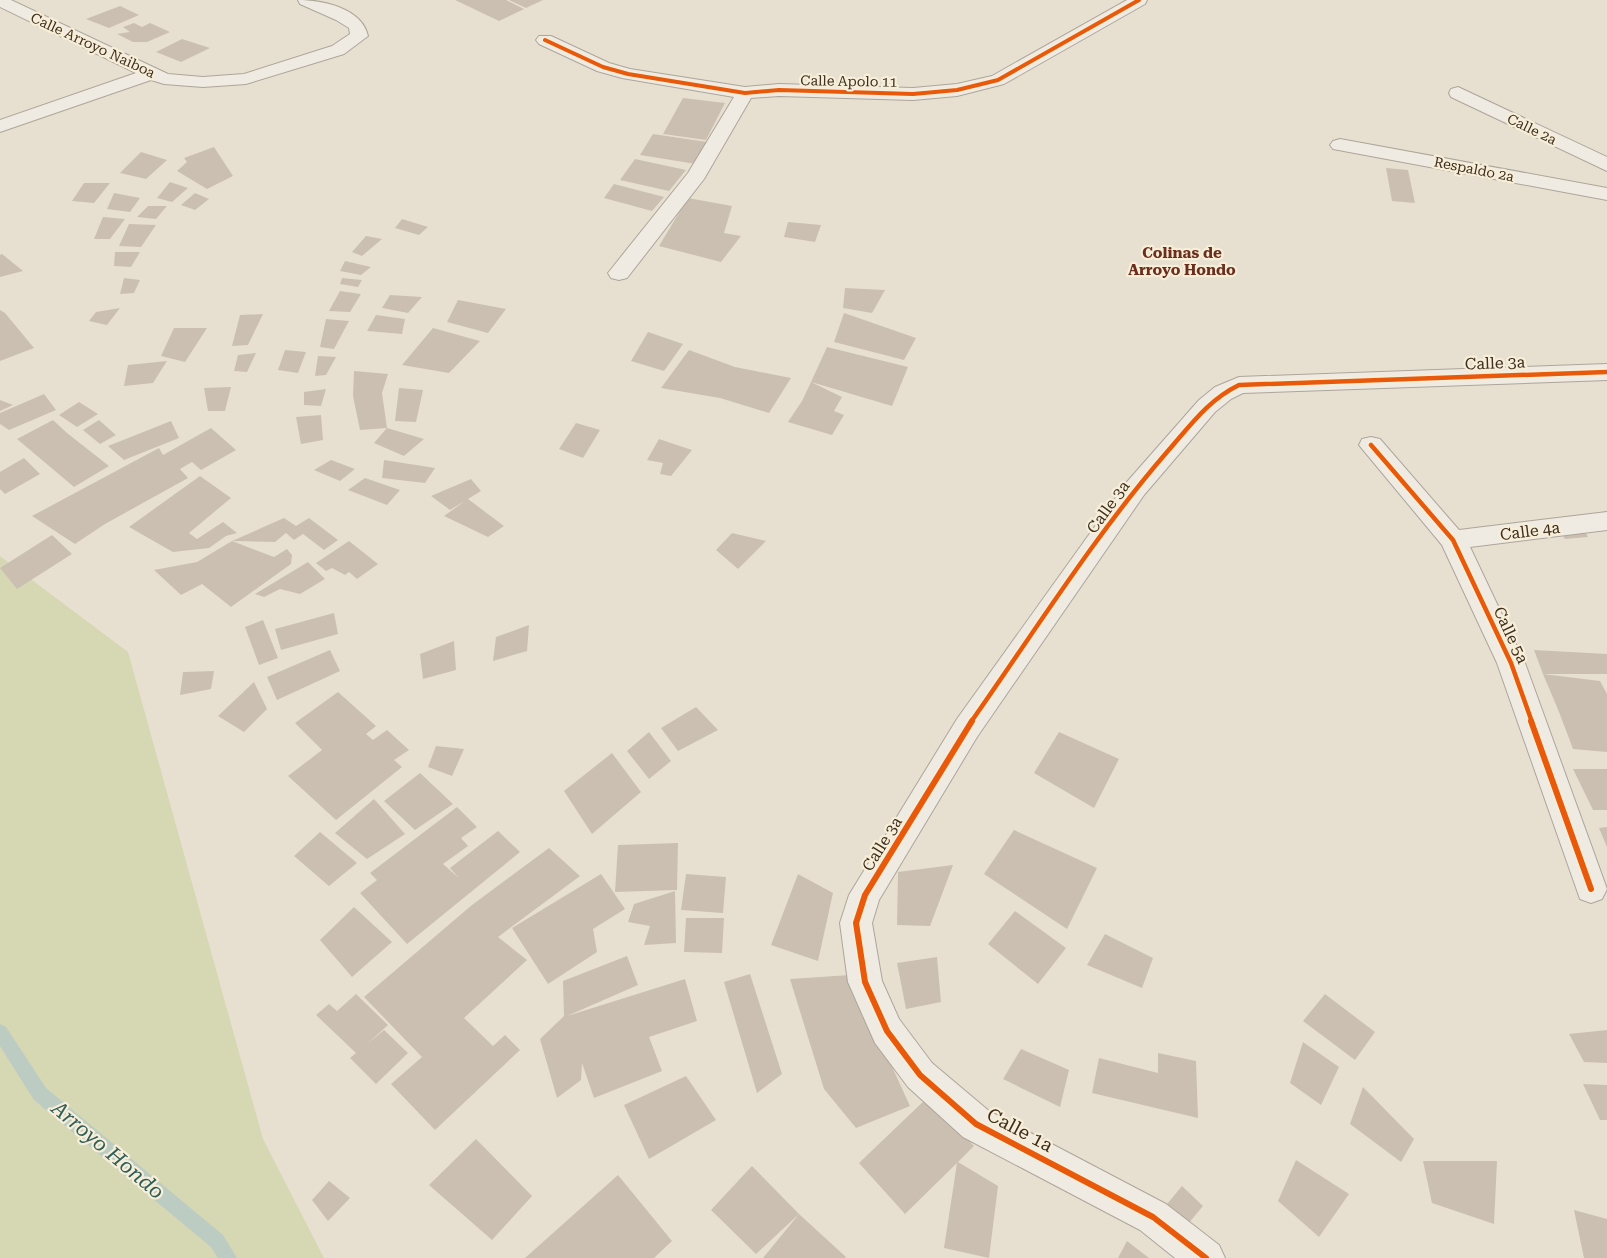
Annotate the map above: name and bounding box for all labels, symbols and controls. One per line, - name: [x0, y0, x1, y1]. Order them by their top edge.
- street label: Calle Arroyo Naiboa: [28, 9, 158, 81]
- street label: Calle Apolo 11: [800, 72, 898, 90]
- street label: Calle 2a: [1505, 110, 1560, 148]
- street label: Respaldo 2a: [1433, 153, 1516, 185]
- district label: Colinas de Arroyo Hondo: [1128, 244, 1236, 279]
- street label: Calle 3a: [1464, 352, 1526, 374]
- street label: Calle 3a: [1083, 477, 1134, 537]
- street label: Calle 4a: [1499, 518, 1562, 544]
- street label: Calle 5a: [1490, 604, 1533, 667]
- street label: Calle 3a: [858, 813, 906, 875]
- water label: Arroyo Hondo: [46, 1095, 169, 1204]
- street label: Calle 1a: [983, 1103, 1058, 1157]

